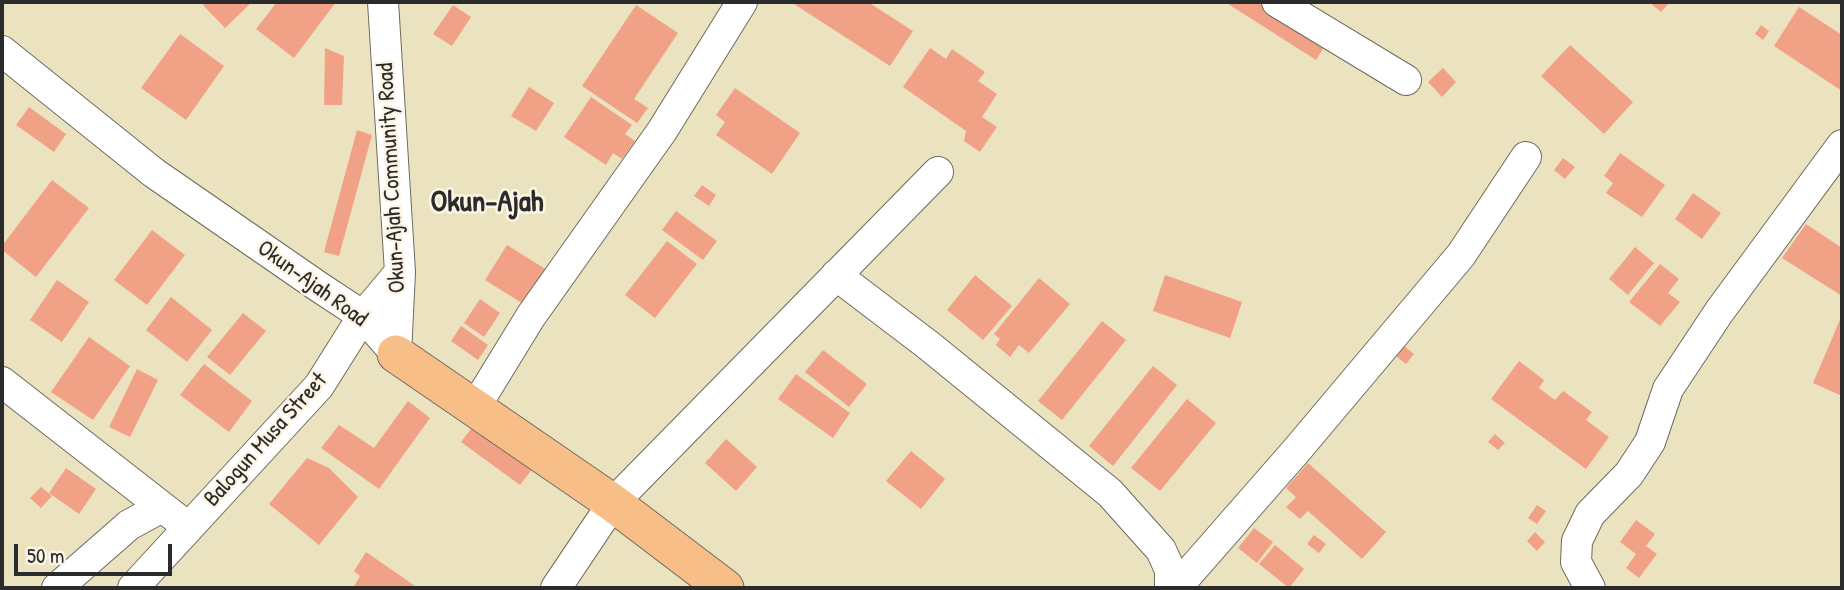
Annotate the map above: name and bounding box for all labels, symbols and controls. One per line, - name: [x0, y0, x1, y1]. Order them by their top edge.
- street label: Okun-Ajah Community Road: [372, 62, 412, 294]
- district label: Okun-Ajah: [431, 185, 543, 221]
- street label: Okun-Ajah Road: [251, 235, 373, 333]
- street label: Balogun Musa Street: [199, 367, 333, 513]
- scale bar: [18, 530, 175, 574]
- text: 50 m: [27, 541, 64, 570]

